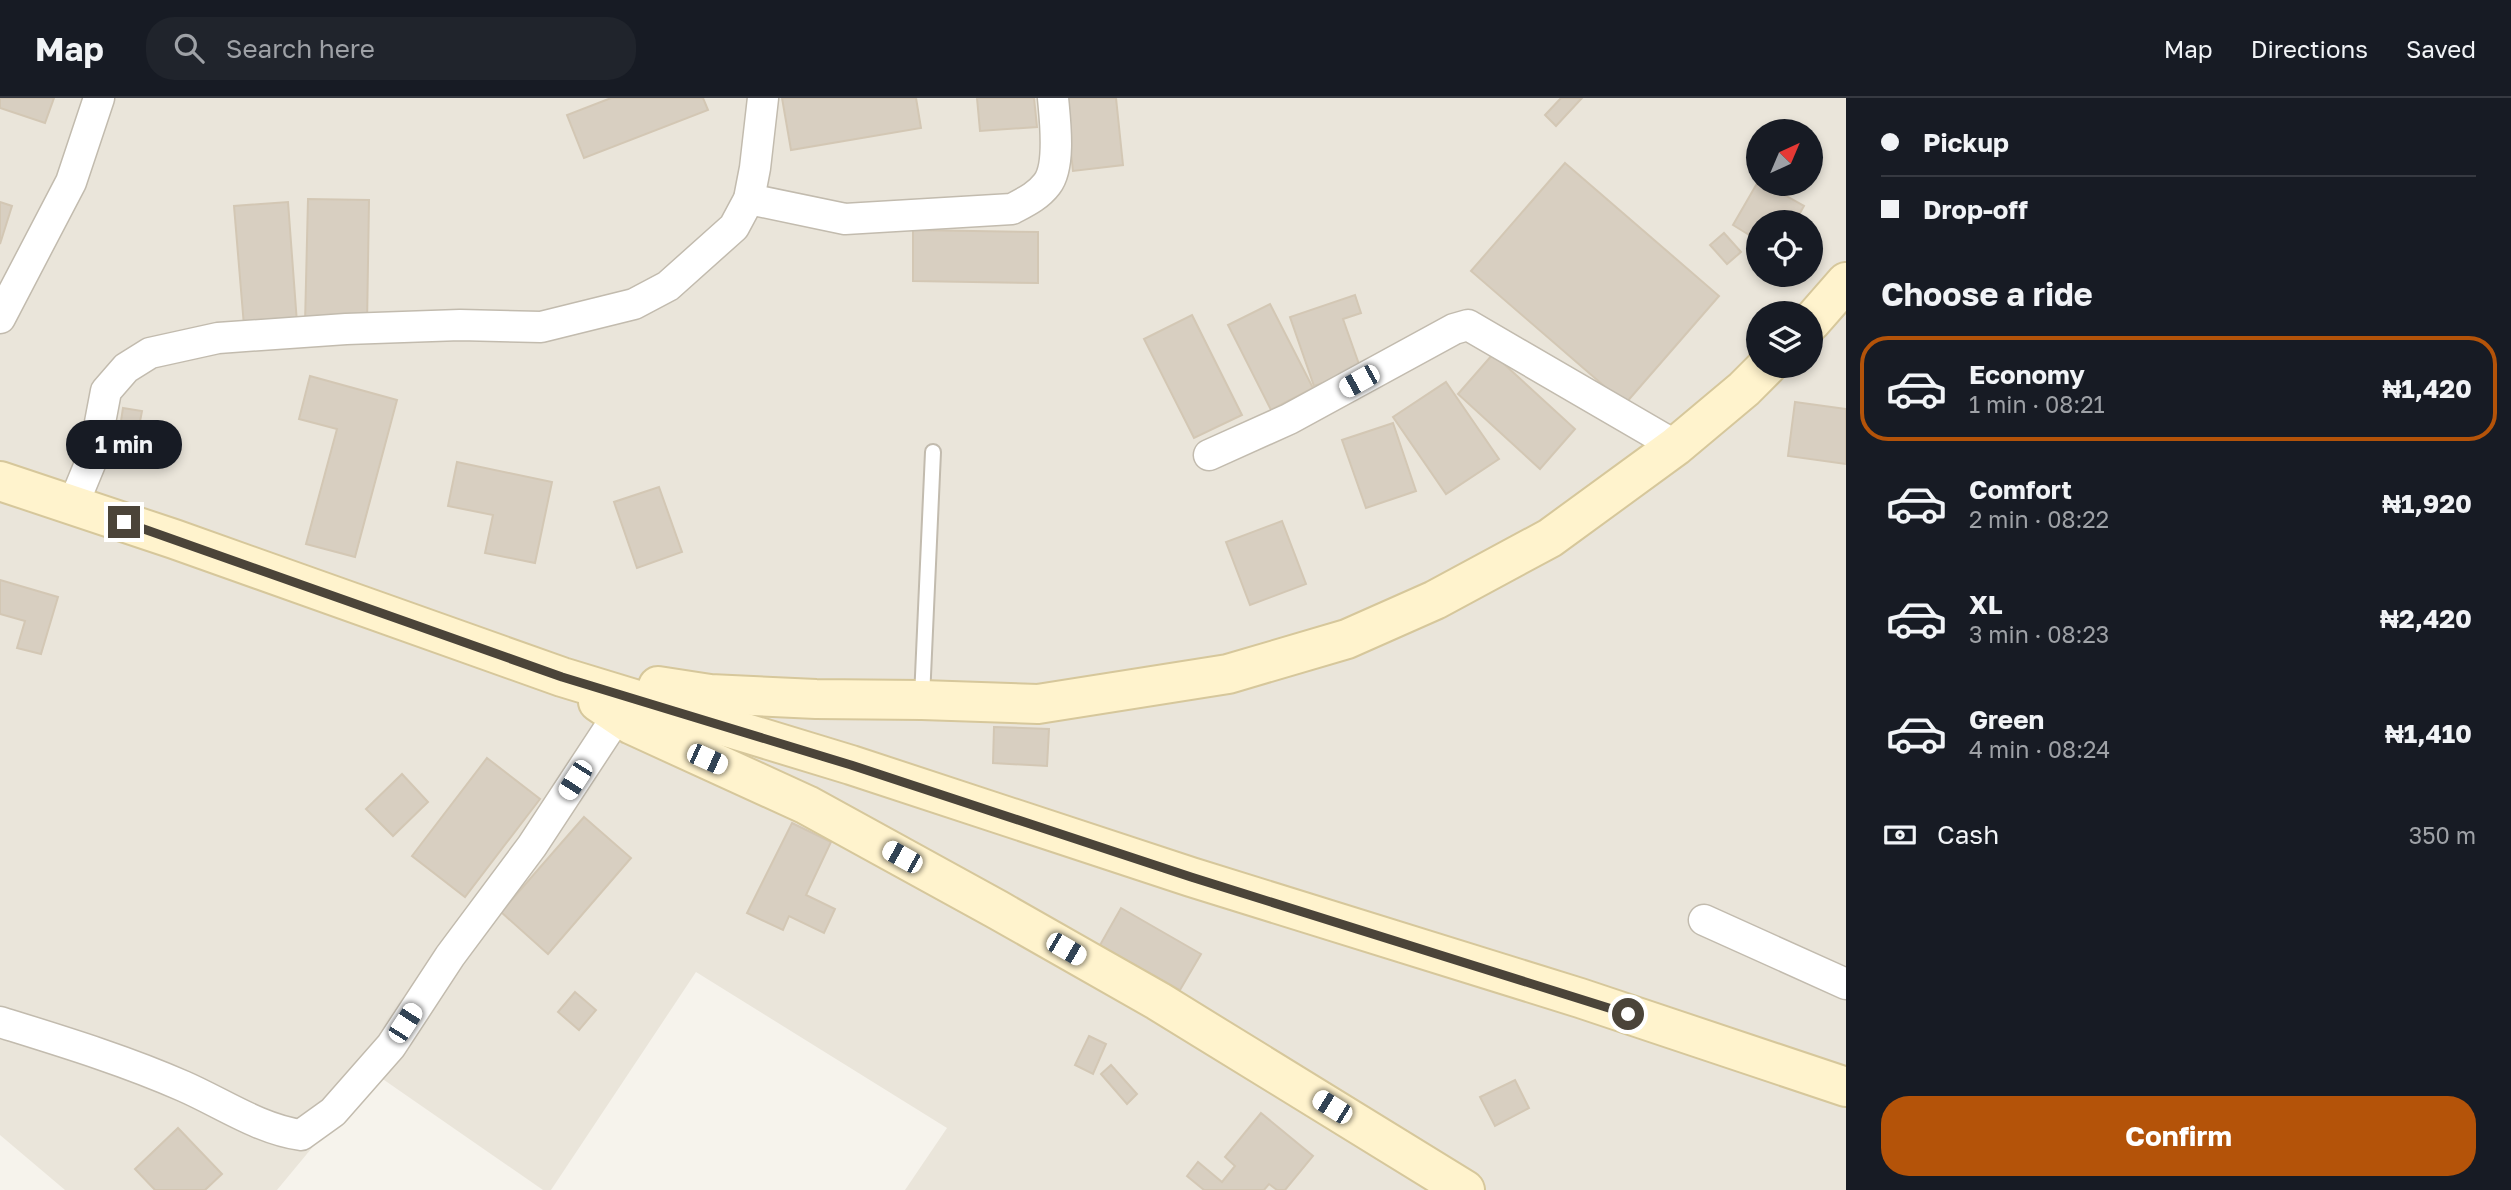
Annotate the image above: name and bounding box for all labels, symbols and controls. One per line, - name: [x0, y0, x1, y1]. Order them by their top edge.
- search box: [146, 17, 636, 80]
- text: Map: [35, 29, 104, 68]
- icon: search: [170, 29, 208, 67]
- text: Search here: [226, 33, 375, 64]
- text: Map: [2164, 34, 2213, 63]
- text: Directions: [2251, 34, 2368, 63]
- text: Saved: [2406, 34, 2476, 63]
- north arrow: [1746, 119, 1824, 196]
- map controls: [1746, 119, 1823, 378]
- text: Pickup: [1923, 127, 2009, 158]
- text: Drop-off: [1923, 194, 2028, 225]
- button: locate: [1746, 210, 1823, 287]
- text: Choose a ride: [1881, 275, 2093, 313]
- button: layers: [1746, 301, 1823, 378]
- icon: car: [1885, 357, 1948, 420]
- text: Economy: [1969, 359, 2085, 390]
- car: [1336, 362, 1383, 400]
- text: ₦1,420: [2383, 373, 2472, 404]
- text: 1 min · 08:21: [1969, 390, 2105, 418]
- callout: 1 min: [66, 420, 182, 470]
- text: 1 min: [95, 430, 153, 458]
- icon: car: [1885, 472, 1948, 535]
- text: Comfort: [1969, 474, 2072, 505]
- text: ₦1,920: [2382, 488, 2472, 519]
- text: 2 min · 08:22: [1969, 505, 2109, 533]
- route end: [108, 506, 140, 538]
- icon: car: [1885, 587, 1948, 650]
- text: XL: [1969, 589, 2003, 620]
- text: ₦2,420: [2380, 603, 2472, 634]
- text: 3 min · 08:23: [1969, 620, 2109, 648]
- icon: car: [1885, 702, 1948, 765]
- text: Green: [1969, 704, 2044, 735]
- text: ₦1,410: [2385, 718, 2472, 749]
- text: 4 min · 08:24: [1969, 735, 2110, 763]
- car: [684, 741, 731, 777]
- car: [555, 757, 596, 803]
- icon: cash: [1881, 816, 1919, 854]
- text: Cash: [1937, 819, 1999, 850]
- text: 350 m: [2409, 821, 2476, 849]
- car: [879, 838, 926, 876]
- car: [1043, 929, 1090, 969]
- route start: [1612, 998, 1644, 1030]
- car: [385, 1000, 426, 1046]
- car: [1309, 1087, 1356, 1127]
- button: Confirm: [1881, 1096, 2476, 1176]

